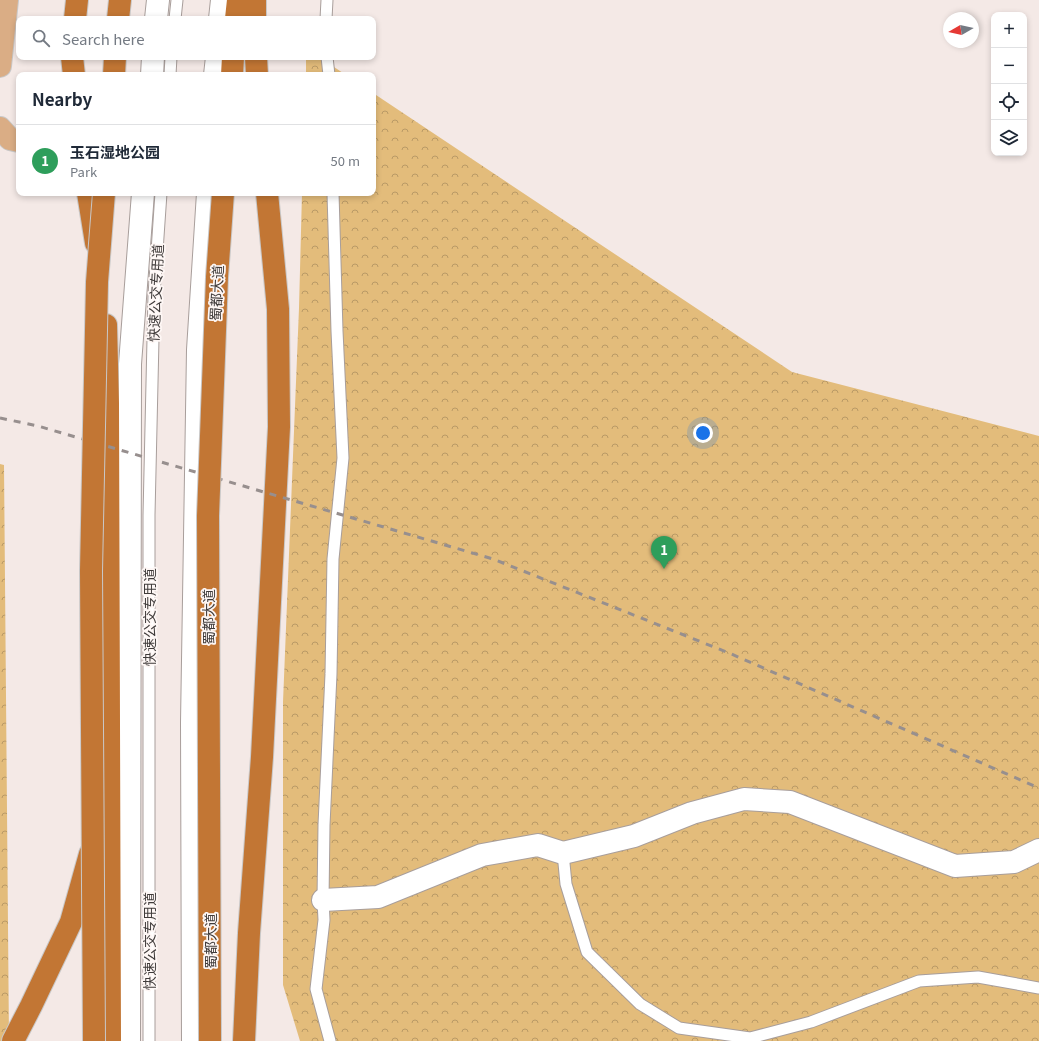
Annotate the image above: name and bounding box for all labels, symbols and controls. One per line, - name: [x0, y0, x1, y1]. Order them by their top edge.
- north arrow: [943, 12, 979, 48]
- map controls: [991, 12, 1027, 156]
- button: +: [991, 12, 1027, 48]
- search box: [16, 16, 376, 60]
- icon: search: [30, 27, 52, 49]
- text: Search here: [62, 28, 144, 49]
- button: −: [991, 48, 1027, 84]
- button: locate: [991, 84, 1027, 120]
- text: Nearby: [32, 86, 92, 111]
- button: layers: [991, 120, 1027, 156]
- text: 玉石湿地公园: [70, 141, 160, 162]
- text: 1: [41, 151, 49, 170]
- text: 50 m: [331, 151, 360, 170]
- text: Park: [70, 162, 97, 181]
- street label: 快速公交专用道: [142, 244, 168, 342]
- street label: 蜀都大道: [205, 265, 227, 321]
- your location: [693, 423, 713, 443]
- pin: 1: [651, 536, 677, 569]
- street label: 快速公交专用道: [139, 568, 159, 666]
- street label: 蜀都大道: [198, 589, 218, 645]
- street label: 快速公交专用道: [139, 892, 159, 990]
- street label: 蜀都大道: [200, 913, 220, 969]

